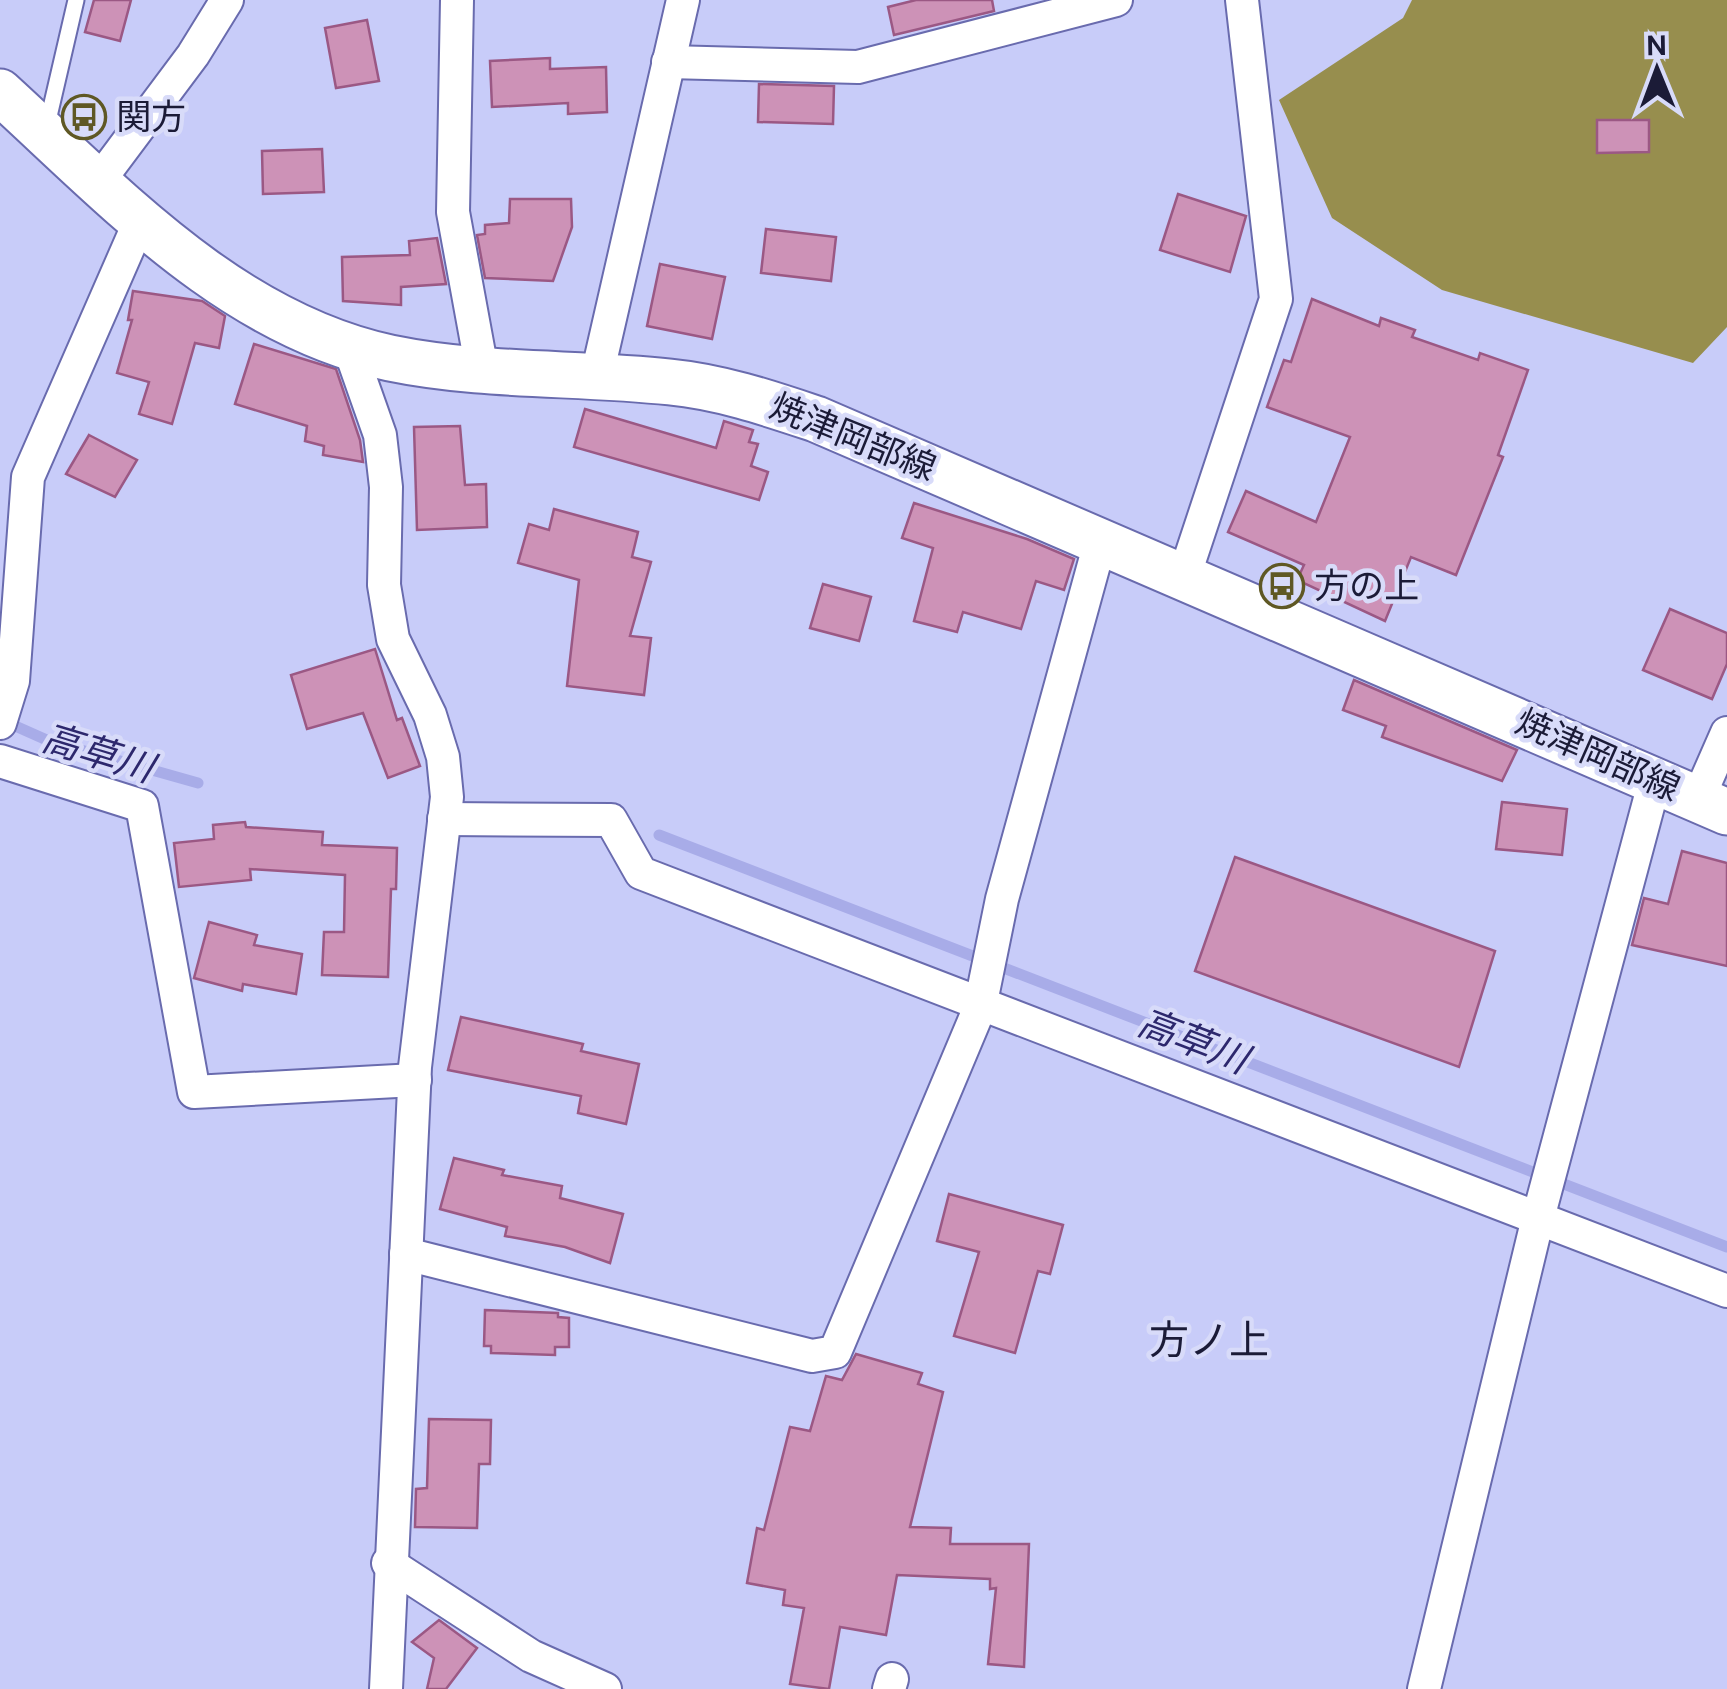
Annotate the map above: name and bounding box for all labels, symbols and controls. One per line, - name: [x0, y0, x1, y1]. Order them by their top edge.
- north arrow: [1607, 20, 1707, 120]
- text: N: [1646, 27, 1667, 64]
- bus stop icon: 関方: [61, 94, 107, 140]
- place label: 関方: [116, 94, 186, 140]
- street label: 焼津岡部線: [763, 383, 943, 491]
- bus stop icon: 方の上: [1259, 563, 1305, 609]
- place label: 方の上: [1314, 563, 1419, 609]
- street label: 焼津岡部線: [1509, 698, 1687, 812]
- water label: 高草川: [36, 712, 164, 795]
- water label: 高草川: [1131, 997, 1259, 1086]
- district label: 方ノ上: [1149, 1314, 1269, 1366]

